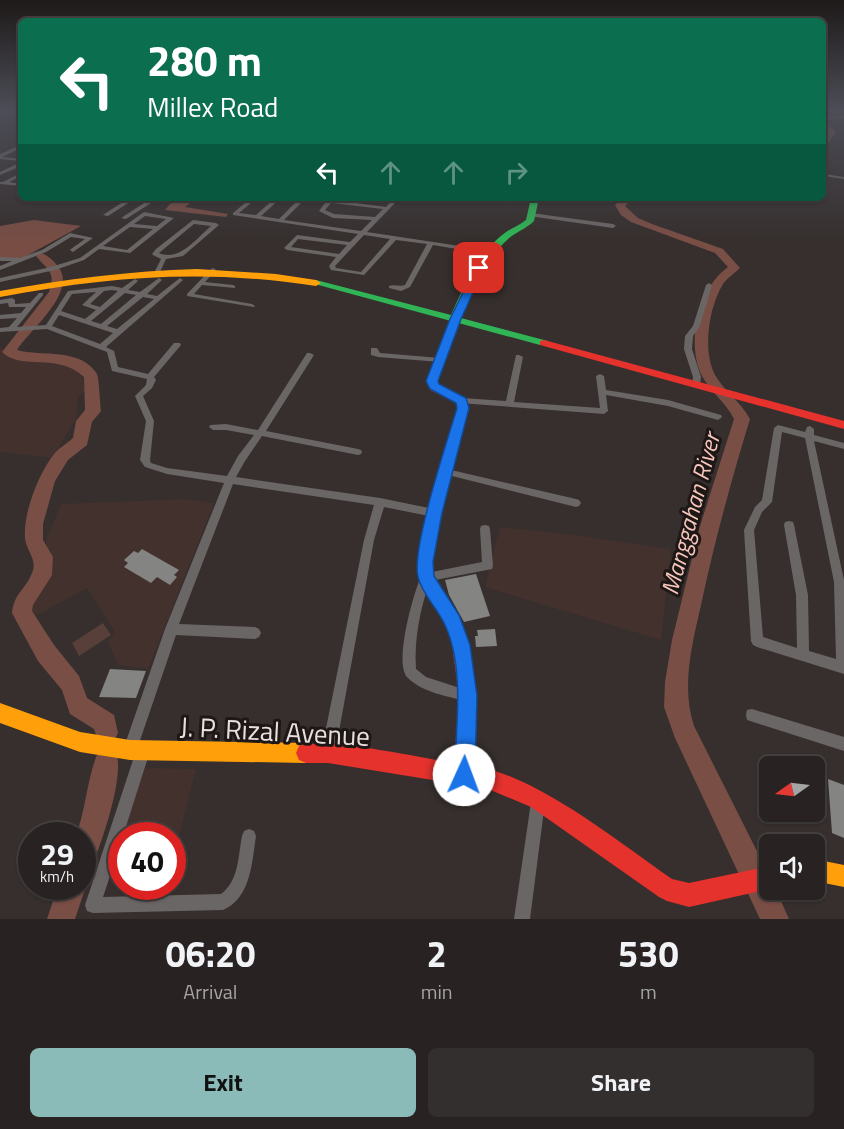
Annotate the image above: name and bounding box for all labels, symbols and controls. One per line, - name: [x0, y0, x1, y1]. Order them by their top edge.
- text: 280 m: [147, 28, 262, 92]
- icon: left: [48, 42, 126, 120]
- text: Millex Road: [147, 86, 278, 127]
- icon: left: [311, 156, 344, 189]
- icon: ahead: [374, 156, 407, 189]
- icon: ahead: [437, 156, 470, 189]
- icon: right: [500, 156, 533, 189]
- pin: [453, 242, 504, 293]
- icon: arrive: [462, 251, 495, 284]
- water label: Manggahan River: [651, 426, 730, 599]
- street label: J. P. Rizal Avenue: [179, 705, 371, 756]
- position arrow: [432, 743, 496, 807]
- north arrow: [759, 756, 825, 822]
- map controls: [759, 756, 825, 900]
- speed limit sign: 40: [108, 822, 186, 900]
- text: 29: [40, 831, 74, 877]
- button: sound: [759, 834, 825, 900]
- text: km/h: [40, 865, 74, 888]
- text: 06:20: [165, 926, 255, 981]
- text: 2: [427, 926, 447, 981]
- text: 530: [618, 926, 679, 981]
- text: Arrival: [183, 976, 238, 1007]
- text: min: [421, 976, 453, 1007]
- text: m: [640, 976, 657, 1007]
- button: Exit: [30, 1048, 416, 1117]
- button: Share: [428, 1048, 814, 1117]

